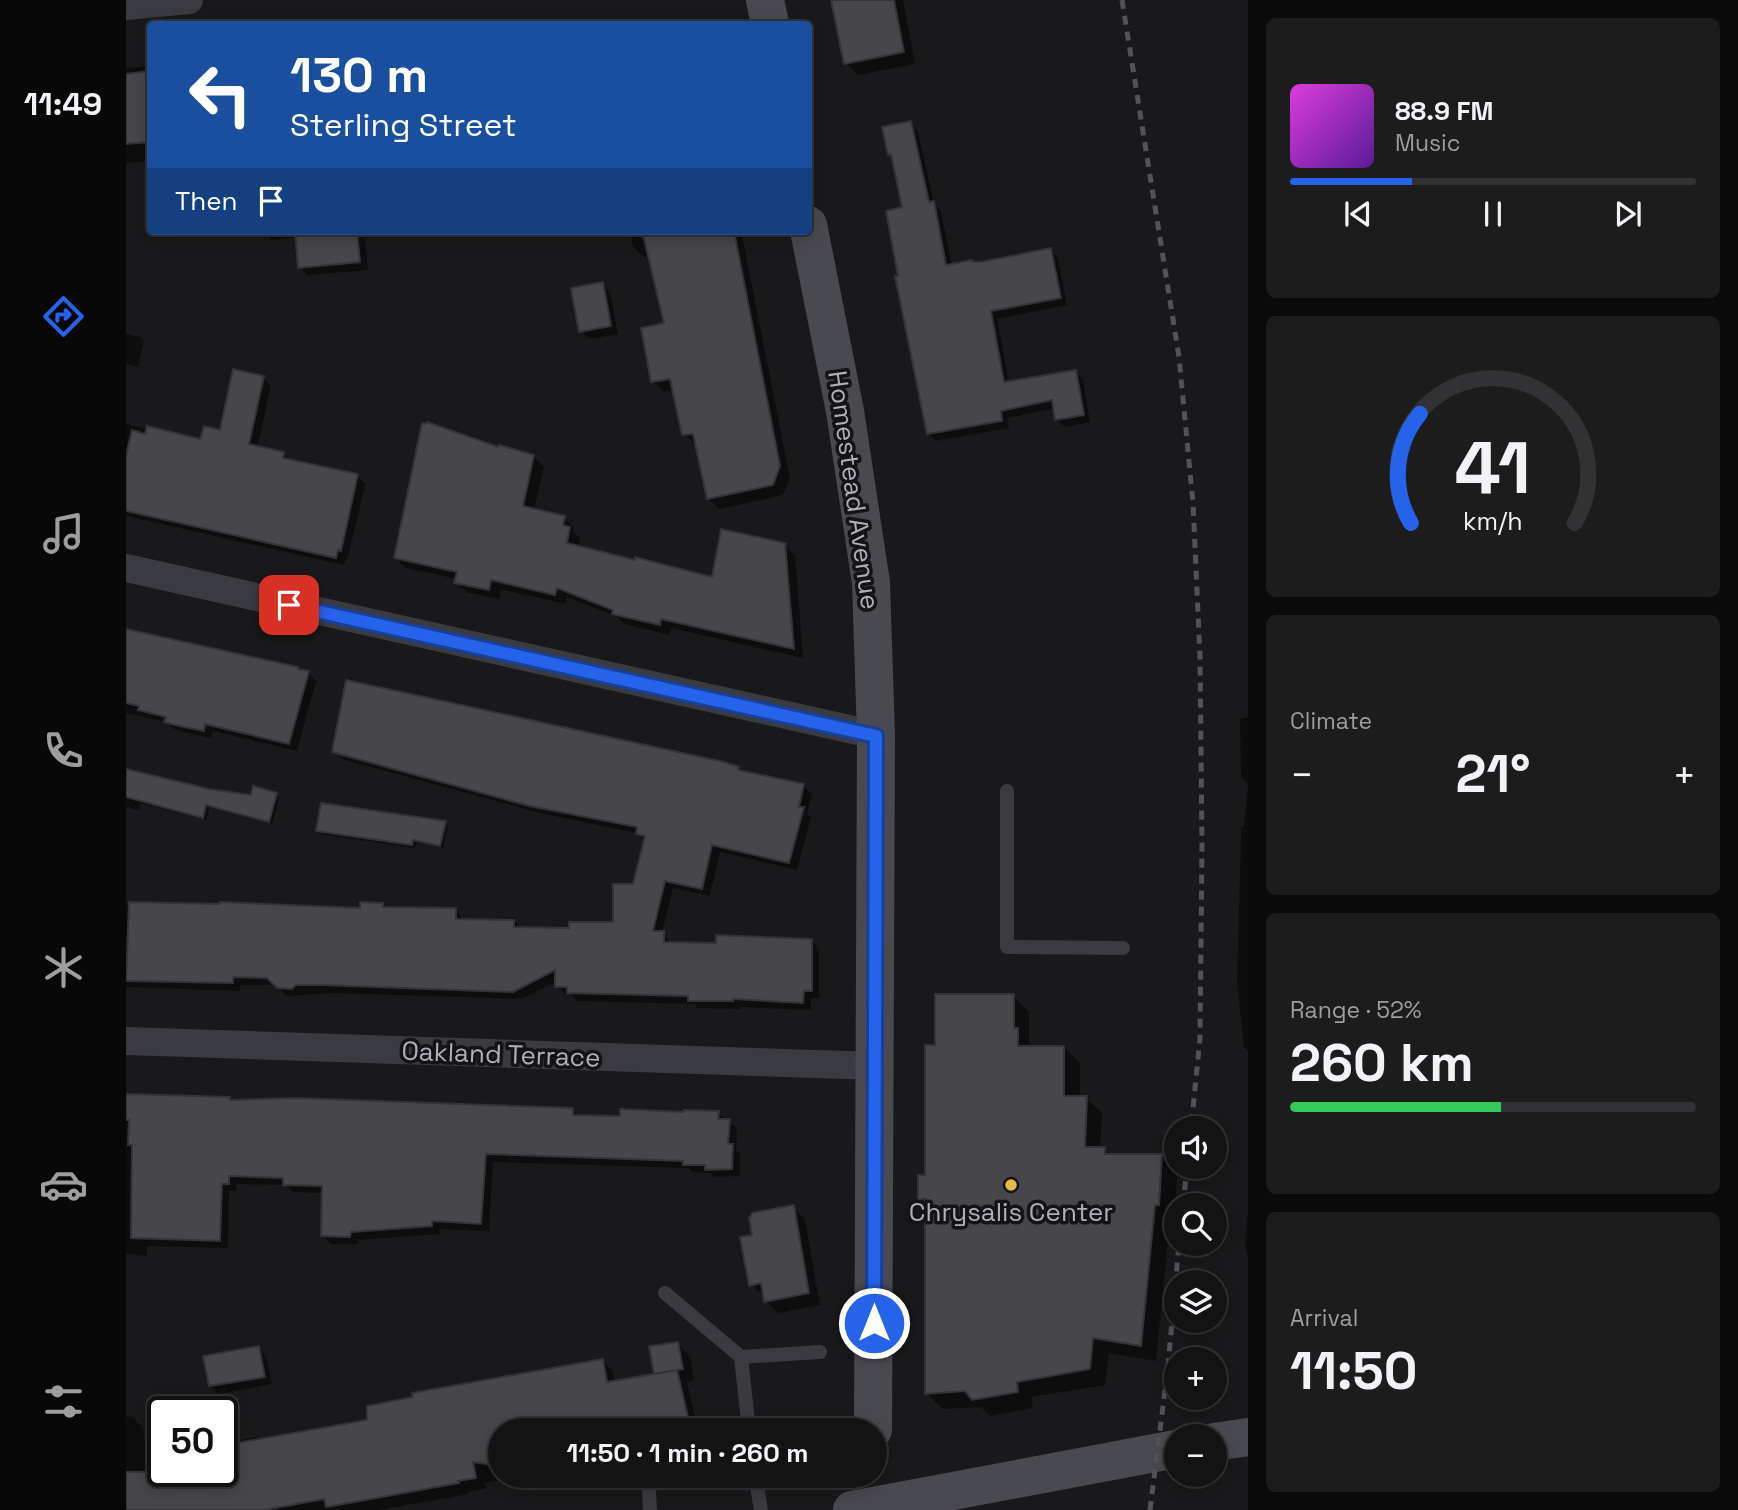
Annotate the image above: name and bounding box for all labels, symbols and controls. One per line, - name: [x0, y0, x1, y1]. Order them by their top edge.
- text: 130 m: [290, 44, 428, 106]
- icon: left: [175, 49, 266, 140]
- text: 11:49: [24, 84, 102, 124]
- text: 88.9 FM: [1395, 94, 1493, 128]
- text: Sterling Street: [290, 105, 517, 145]
- text: Music: [1395, 128, 1460, 158]
- icon: arrive: [252, 182, 290, 220]
- text: Then: [175, 184, 238, 218]
- icon: previous: [1339, 195, 1377, 233]
- icon: pause: [1474, 195, 1512, 233]
- icon: next: [1609, 195, 1647, 233]
- icon: directions: [39, 292, 88, 341]
- street label: Homestead Avenue: [820, 368, 888, 612]
- text: 41: [1455, 421, 1531, 514]
- text: km/h: [1463, 504, 1523, 536]
- icon: music: [39, 509, 88, 558]
- pin: [259, 575, 319, 635]
- icon: arrive: [270, 586, 308, 624]
- text: Climate: [1290, 706, 1372, 736]
- icon: phone: [39, 726, 88, 775]
- text: 21°: [1456, 741, 1530, 807]
- text: −: [1290, 751, 1314, 799]
- text: +: [1672, 751, 1696, 799]
- icon: climate: [39, 943, 88, 992]
- text: Range · 52%: [1290, 995, 1422, 1025]
- text: 260 km: [1290, 1030, 1474, 1096]
- street label: Oakland Terrace: [401, 1034, 601, 1074]
- map controls: [1164, 1116, 1227, 1487]
- button: sound: [1164, 1116, 1227, 1179]
- icon: car: [39, 1160, 88, 1209]
- marker: Chrysalis Center: [1003, 1177, 1019, 1193]
- button: search: [1164, 1193, 1227, 1256]
- place label: Chrysalis Center: [909, 1195, 1113, 1229]
- button: layers: [1164, 1270, 1227, 1333]
- position arrow: [837, 1286, 911, 1360]
- text: Arrival: [1290, 1303, 1358, 1333]
- text: 11:50: [1290, 1338, 1417, 1404]
- button: +: [1164, 1347, 1227, 1410]
- icon: filters: [39, 1377, 88, 1426]
- speed limit sign: 50: [147, 1396, 238, 1487]
- button: −: [1164, 1424, 1227, 1487]
- text: 11:50 · 1 min · 260 m: [566, 1436, 809, 1470]

